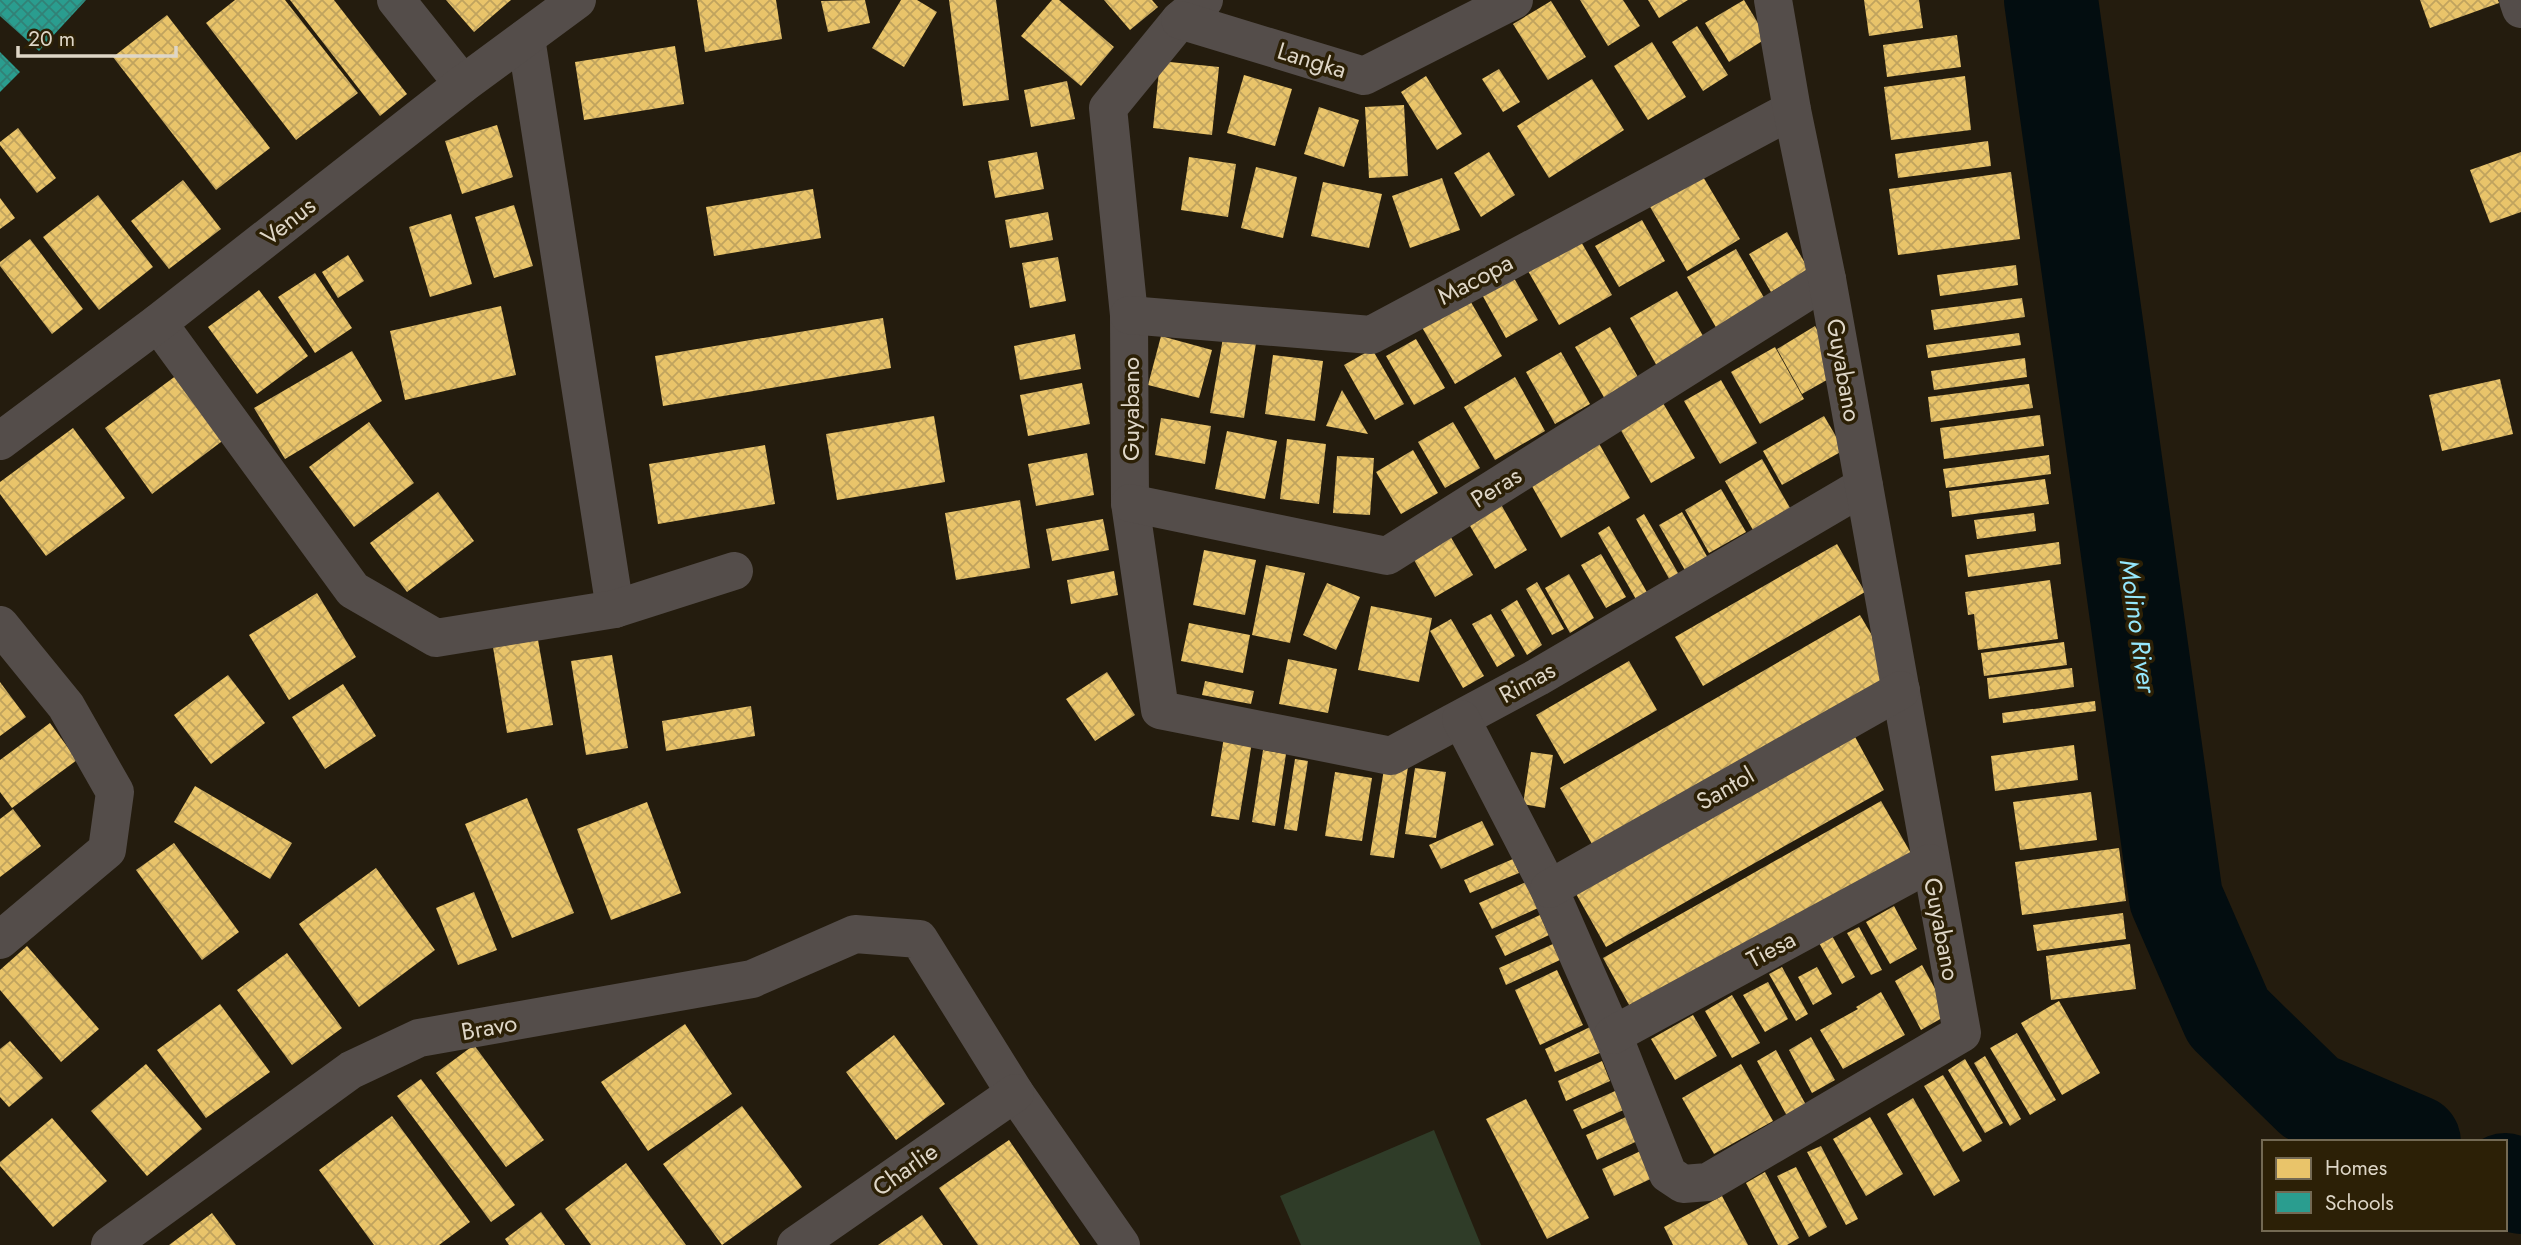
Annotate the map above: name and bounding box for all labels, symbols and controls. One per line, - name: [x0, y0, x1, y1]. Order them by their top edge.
- scale bar: [18, 14, 175, 58]
- text: 20 m: [28, 24, 75, 54]
- street label: Langka: [1273, 33, 1351, 87]
- street label: Venus: [253, 188, 323, 254]
- street label: Macopa: [1431, 245, 1519, 313]
- street label: Guyabano: [1818, 316, 1870, 424]
- street label: Guyabano: [1113, 357, 1148, 461]
- street label: Peras: [1464, 458, 1528, 516]
- water label: Molino River: [2110, 557, 2166, 697]
- street label: Rimas: [1492, 652, 1562, 712]
- street label: Santol: [1690, 757, 1760, 819]
- street label: Guyabano: [1915, 875, 1969, 983]
- street label: Tiesa: [1740, 922, 1802, 976]
- street label: Bravo: [458, 1005, 520, 1049]
- street label: Charlie: [865, 1134, 945, 1204]
- legend: [2262, 1140, 2507, 1231]
- text: Homes: [2325, 1153, 2387, 1183]
- text: Schools: [2325, 1188, 2394, 1218]

